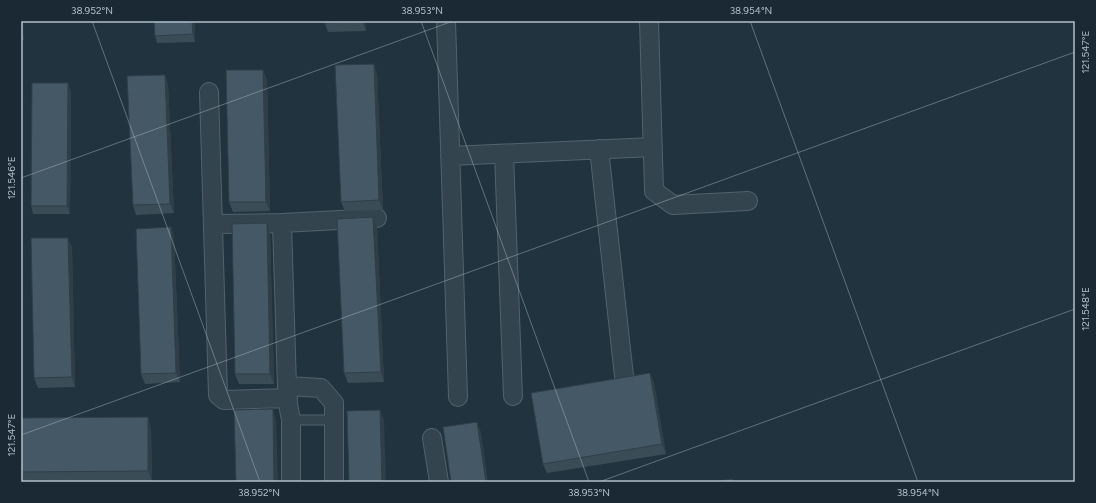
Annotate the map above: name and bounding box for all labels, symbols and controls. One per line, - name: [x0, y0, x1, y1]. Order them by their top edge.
- text: 38.952°N: [71, 4, 113, 17]
- text: 38.953°N: [401, 4, 443, 17]
- text: 38.954°N: [730, 4, 772, 17]
- text: 121.547°E: [1079, 30, 1092, 73]
- text: 121.546°E: [5, 156, 18, 200]
- text: 121.548°E: [1079, 287, 1092, 331]
- text: 121.547°E: [5, 413, 18, 456]
- text: 38.952°N: [238, 486, 280, 499]
- text: 38.953°N: [568, 486, 610, 499]
- text: 38.954°N: [897, 486, 939, 499]

